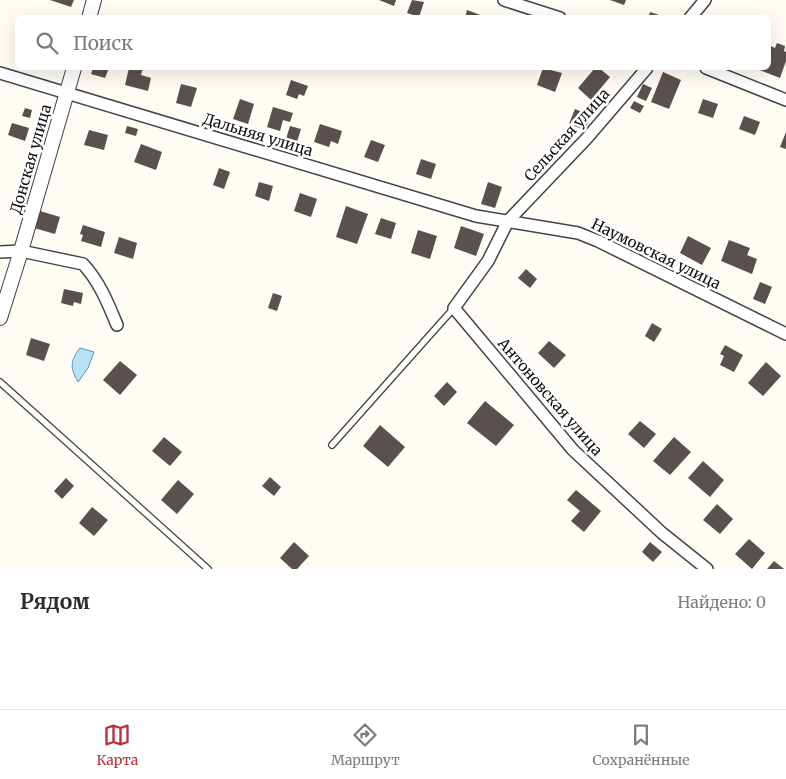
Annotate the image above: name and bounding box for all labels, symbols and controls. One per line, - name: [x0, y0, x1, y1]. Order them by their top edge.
- search box: [15, 15, 771, 70]
- icon: search: [33, 29, 61, 57]
- text: Поиск: [73, 31, 133, 55]
- street label: Сельская улица: [520, 84, 613, 185]
- street label: Донская улица: [6, 102, 55, 216]
- street label: Дальняя улица: [201, 109, 315, 160]
- street label: Наумовская улица: [588, 214, 724, 293]
- street label: Антоновская улица: [493, 333, 607, 460]
- text: Рядом: [20, 588, 90, 615]
- text: Найдено: 0: [677, 592, 766, 612]
- tab: Карта: [96, 721, 138, 769]
- tab: Маршрут: [331, 721, 400, 769]
- tab: Сохранённые: [593, 721, 690, 769]

